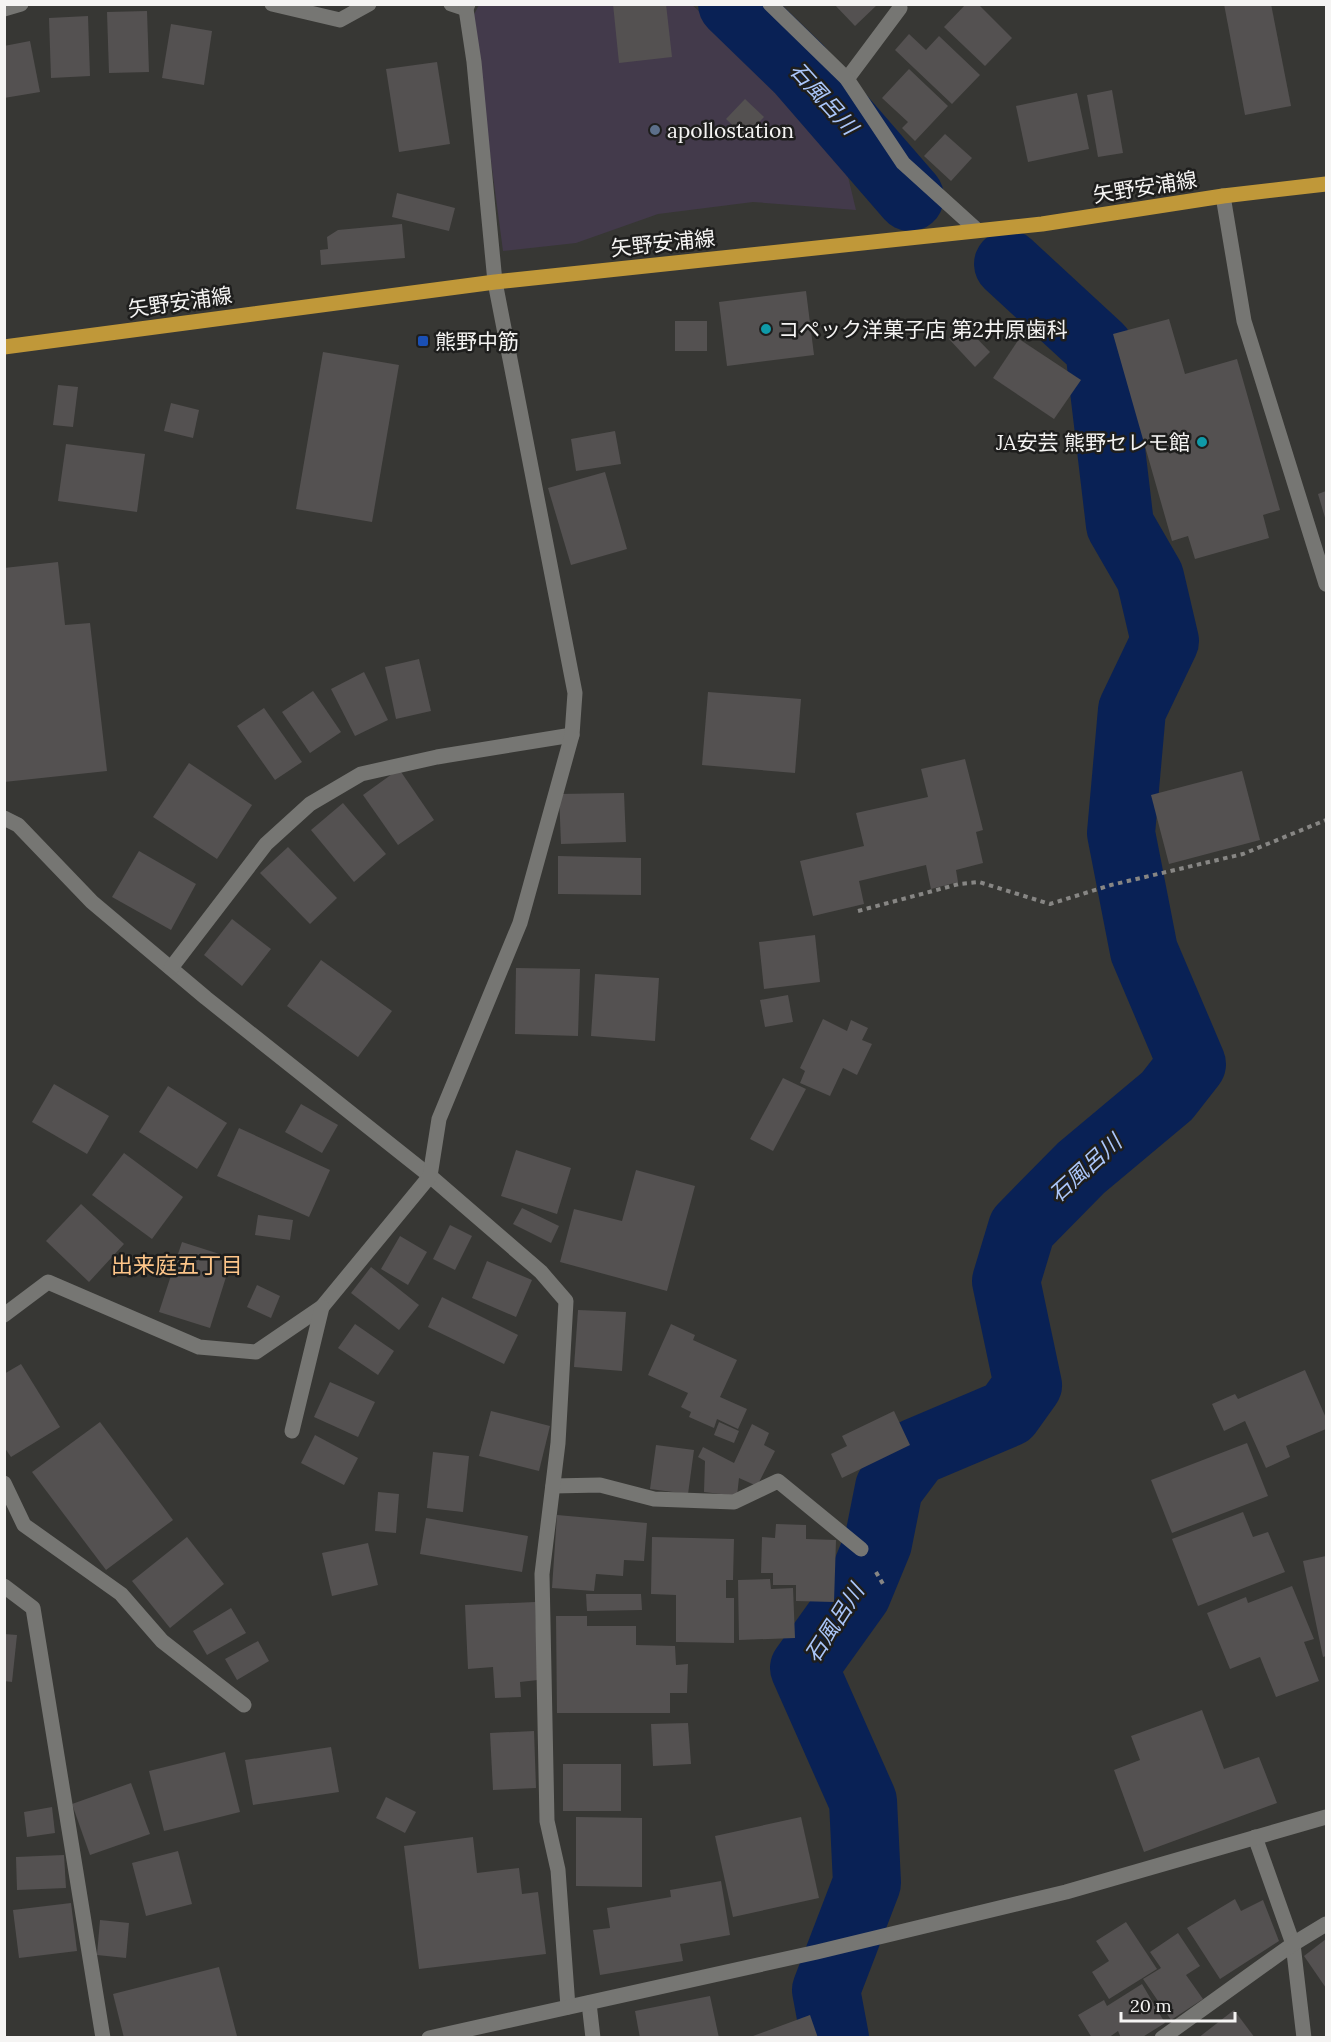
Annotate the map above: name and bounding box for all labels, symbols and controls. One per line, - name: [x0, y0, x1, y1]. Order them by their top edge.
- water label: 石風呂川: [784, 56, 865, 142]
- place label: apollostation: [667, 117, 794, 144]
- marker: apollostation: [648, 123, 662, 137]
- street label: 矢野安浦線: [1091, 165, 1199, 209]
- street label: 矢野安浦線: [609, 224, 717, 262]
- street label: 矢野安浦線: [126, 281, 234, 323]
- place label: コペック洋菓子店 第2井原歯科: [778, 316, 1068, 343]
- marker: コペック洋菓子店 第2井原歯科: [759, 322, 773, 336]
- place label: 熊野中筋: [435, 328, 519, 355]
- marker: 熊野中筋: [416, 334, 430, 348]
- place label: JA安芸 熊野セレモ館: [995, 429, 1190, 456]
- marker: JA安芸 熊野セレモ館: [1195, 435, 1209, 449]
- water label: 石風呂川: [1043, 1127, 1129, 1208]
- district label: 出来庭五丁目: [111, 1251, 243, 1279]
- water label: 石風呂川: [798, 1577, 871, 1668]
- scale bar: [1121, 1985, 1235, 2023]
- text: 20 m: [1130, 1994, 1172, 2017]

